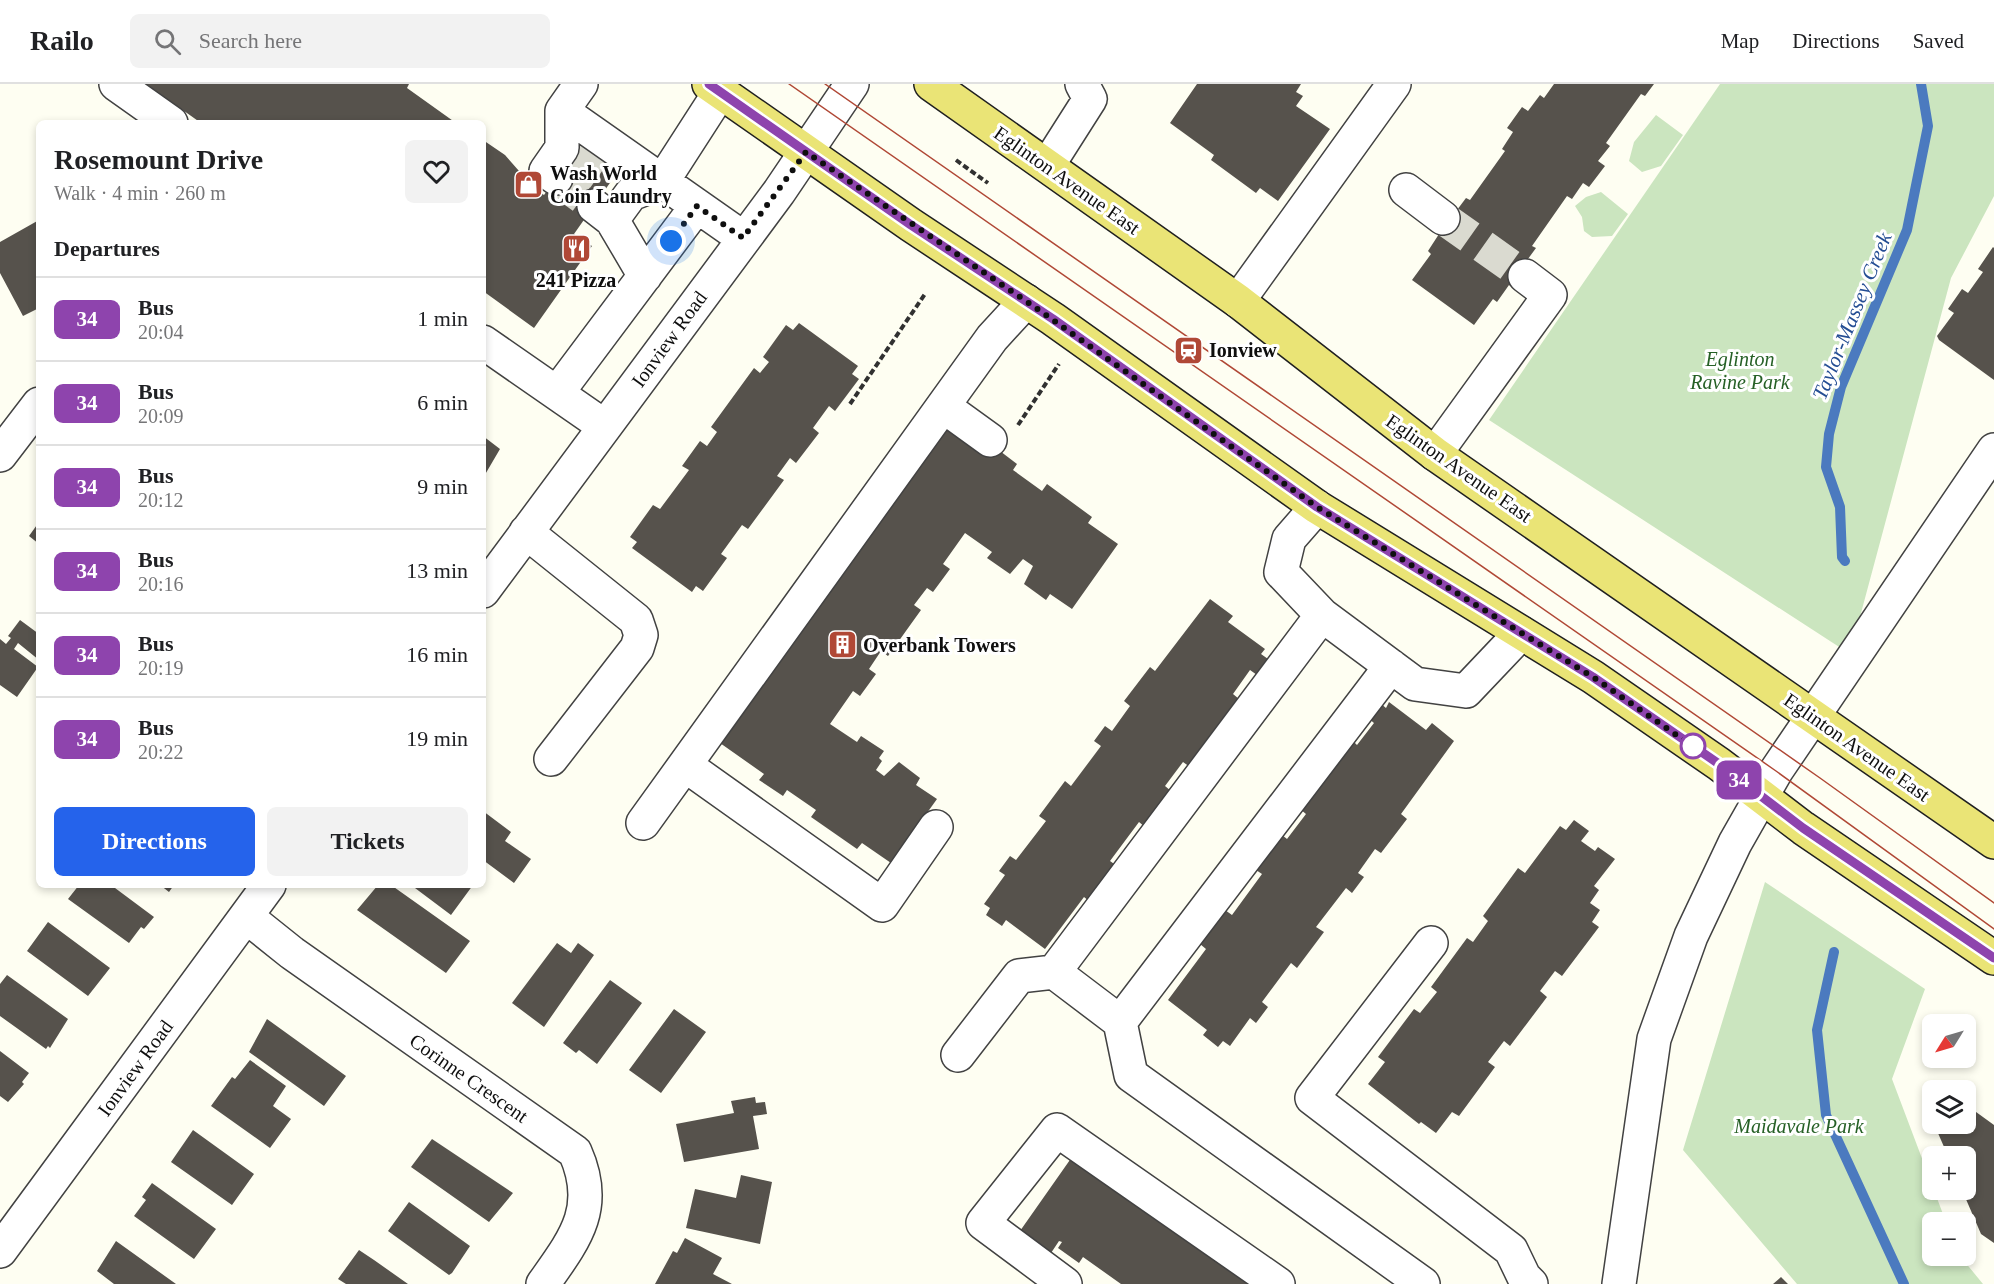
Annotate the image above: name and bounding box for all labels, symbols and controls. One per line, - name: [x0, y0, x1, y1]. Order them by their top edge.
- search box: [130, 14, 550, 68]
- text: Railo: [30, 25, 94, 56]
- icon: search: [151, 25, 184, 58]
- text: Search here: [199, 28, 302, 53]
- text: Map: [1721, 29, 1759, 53]
- text: Directions: [1792, 29, 1880, 53]
- text: Saved: [1913, 29, 1964, 53]
- street label: Eglinton Avenue East: [989, 121, 1144, 240]
- button: heart: [405, 140, 468, 203]
- text: Rosemount Drive: [54, 144, 263, 175]
- place label: Wash World Coin Laundry: [550, 162, 672, 208]
- shop icon: Wash World Coin Laundry: [513, 168, 545, 200]
- text: Walk · 4 min · 260 m: [54, 182, 226, 204]
- your location: [656, 226, 686, 256]
- water label: Taylor-Massey Creek: [1807, 228, 1897, 403]
- restaurant icon: 241 Pizza: [560, 233, 592, 265]
- text: Departures: [54, 236, 160, 261]
- place label: 241 Pizza: [536, 269, 616, 291]
- street label: Ionview Road: [627, 287, 711, 391]
- text: Bus: [138, 295, 173, 320]
- text: 1 min: [417, 306, 468, 331]
- text: 34: [77, 307, 98, 331]
- text: 20:04: [138, 321, 184, 343]
- station icon: Ionview: [1172, 334, 1204, 366]
- place label: Ionview: [1209, 339, 1277, 361]
- park label: Eglinton Ravine Park: [1689, 348, 1791, 393]
- text: Bus: [138, 379, 173, 404]
- text: 6 min: [417, 390, 468, 415]
- text: 34: [77, 391, 98, 415]
- text: 20:09: [138, 405, 184, 427]
- street label: Eglinton Avenue East: [1381, 409, 1536, 528]
- text: Bus: [138, 463, 173, 488]
- text: 9 min: [417, 474, 468, 499]
- text: 34: [77, 475, 98, 499]
- text: 20:12: [138, 489, 184, 511]
- text: Bus: [138, 547, 173, 572]
- text: 13 min: [406, 558, 468, 583]
- text: 34: [77, 559, 98, 583]
- text: 20:16: [138, 573, 184, 595]
- building icon: Overbank Towers: [826, 629, 858, 661]
- text: Bus: [138, 631, 173, 656]
- place label: Overbank Towers: [863, 634, 1016, 656]
- text: 16 min: [406, 642, 468, 667]
- text: 34: [77, 643, 98, 667]
- text: 20:19: [138, 657, 184, 679]
- street label: Eglinton Avenue East: [1779, 688, 1934, 807]
- text: Bus: [138, 715, 173, 740]
- text: 19 min: [406, 726, 468, 751]
- text: 34: [77, 727, 98, 751]
- unlabelled marker: [1680, 733, 1706, 759]
- text: 20:22: [138, 741, 184, 763]
- line badge: 34: [1712, 760, 1766, 800]
- text: 34: [1729, 768, 1750, 792]
- button: Directions: [54, 807, 255, 876]
- button: Tickets: [267, 807, 468, 876]
- north arrow: [1922, 1014, 1976, 1068]
- map controls: [1922, 1014, 1976, 1266]
- street label: Ionview Road: [93, 1016, 177, 1120]
- street label: Corinne Crescent: [406, 1029, 533, 1127]
- button: layers: [1922, 1080, 1976, 1134]
- park label: Maidavale Park: [1733, 1115, 1865, 1137]
- button: +: [1922, 1146, 1976, 1200]
- button: −: [1922, 1212, 1976, 1266]

